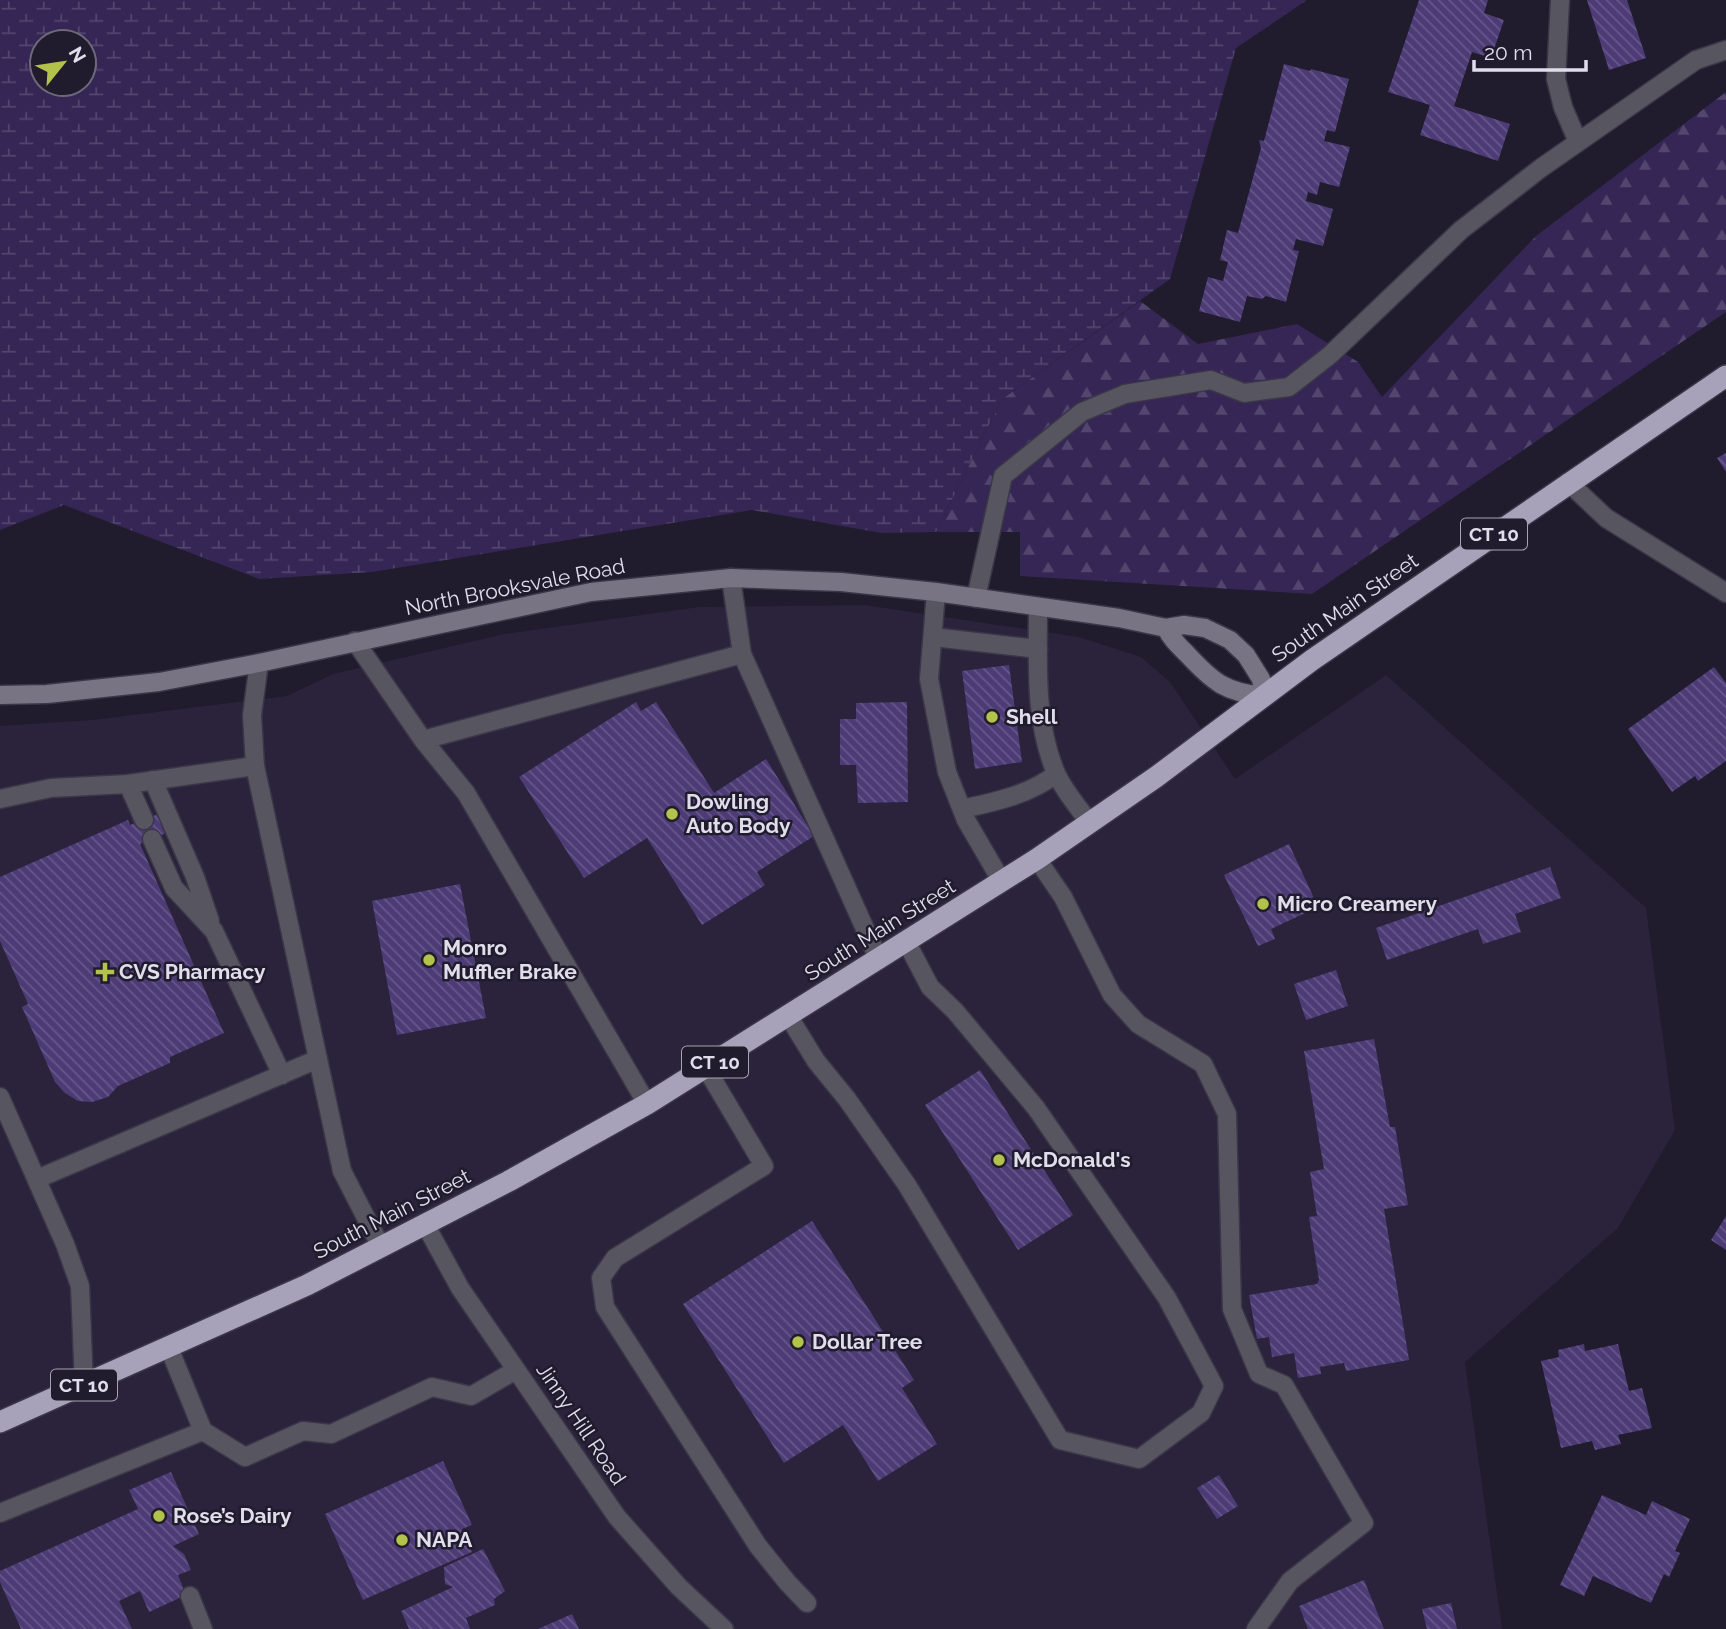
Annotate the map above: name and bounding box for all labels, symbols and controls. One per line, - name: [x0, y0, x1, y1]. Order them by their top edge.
- north arrow: [28, 28, 98, 98]
- scale bar: [1474, 28, 1586, 72]
- text: 20 m: [1484, 40, 1532, 65]
- text: N: [65, 43, 91, 66]
- road number: CT 10: [1461, 519, 1527, 550]
- street label: South Main Street: [1267, 548, 1423, 667]
- street label: North Brooksvale Road: [403, 553, 627, 620]
- place label: Shell: [1006, 704, 1058, 729]
- marker: Shell: [984, 709, 1000, 725]
- place label: Dowling Auto Body: [686, 789, 791, 838]
- marker: Dowling Auto Body: [664, 806, 680, 822]
- street label: South Main Street: [800, 873, 960, 986]
- place label: Micro Creamery: [1277, 891, 1437, 916]
- marker: Micro Creamery: [1255, 896, 1271, 912]
- place label: Monro Muffler Brake: [443, 935, 577, 984]
- marker: Monro Muffler Brake: [421, 952, 437, 968]
- place label: CVS Pharmacy: [119, 959, 266, 984]
- marker: CVS Pharmacy: [97, 964, 113, 980]
- road number: CT 10: [682, 1046, 748, 1078]
- place label: McDonald's: [1013, 1147, 1131, 1172]
- marker: McDonald's: [991, 1152, 1007, 1168]
- street label: South Main Street: [309, 1163, 474, 1264]
- place label: Dollar Tree: [812, 1329, 923, 1354]
- marker: Dollar Tree: [790, 1334, 806, 1350]
- street label: Jinny Hill Road: [531, 1358, 631, 1489]
- road number: CT 10: [51, 1370, 117, 1400]
- place label: Rose’s Dairy: [173, 1503, 292, 1528]
- marker: Rose’s Dairy: [151, 1508, 167, 1524]
- place label: NAPA: [416, 1527, 473, 1552]
- marker: NAPA: [394, 1532, 410, 1548]

